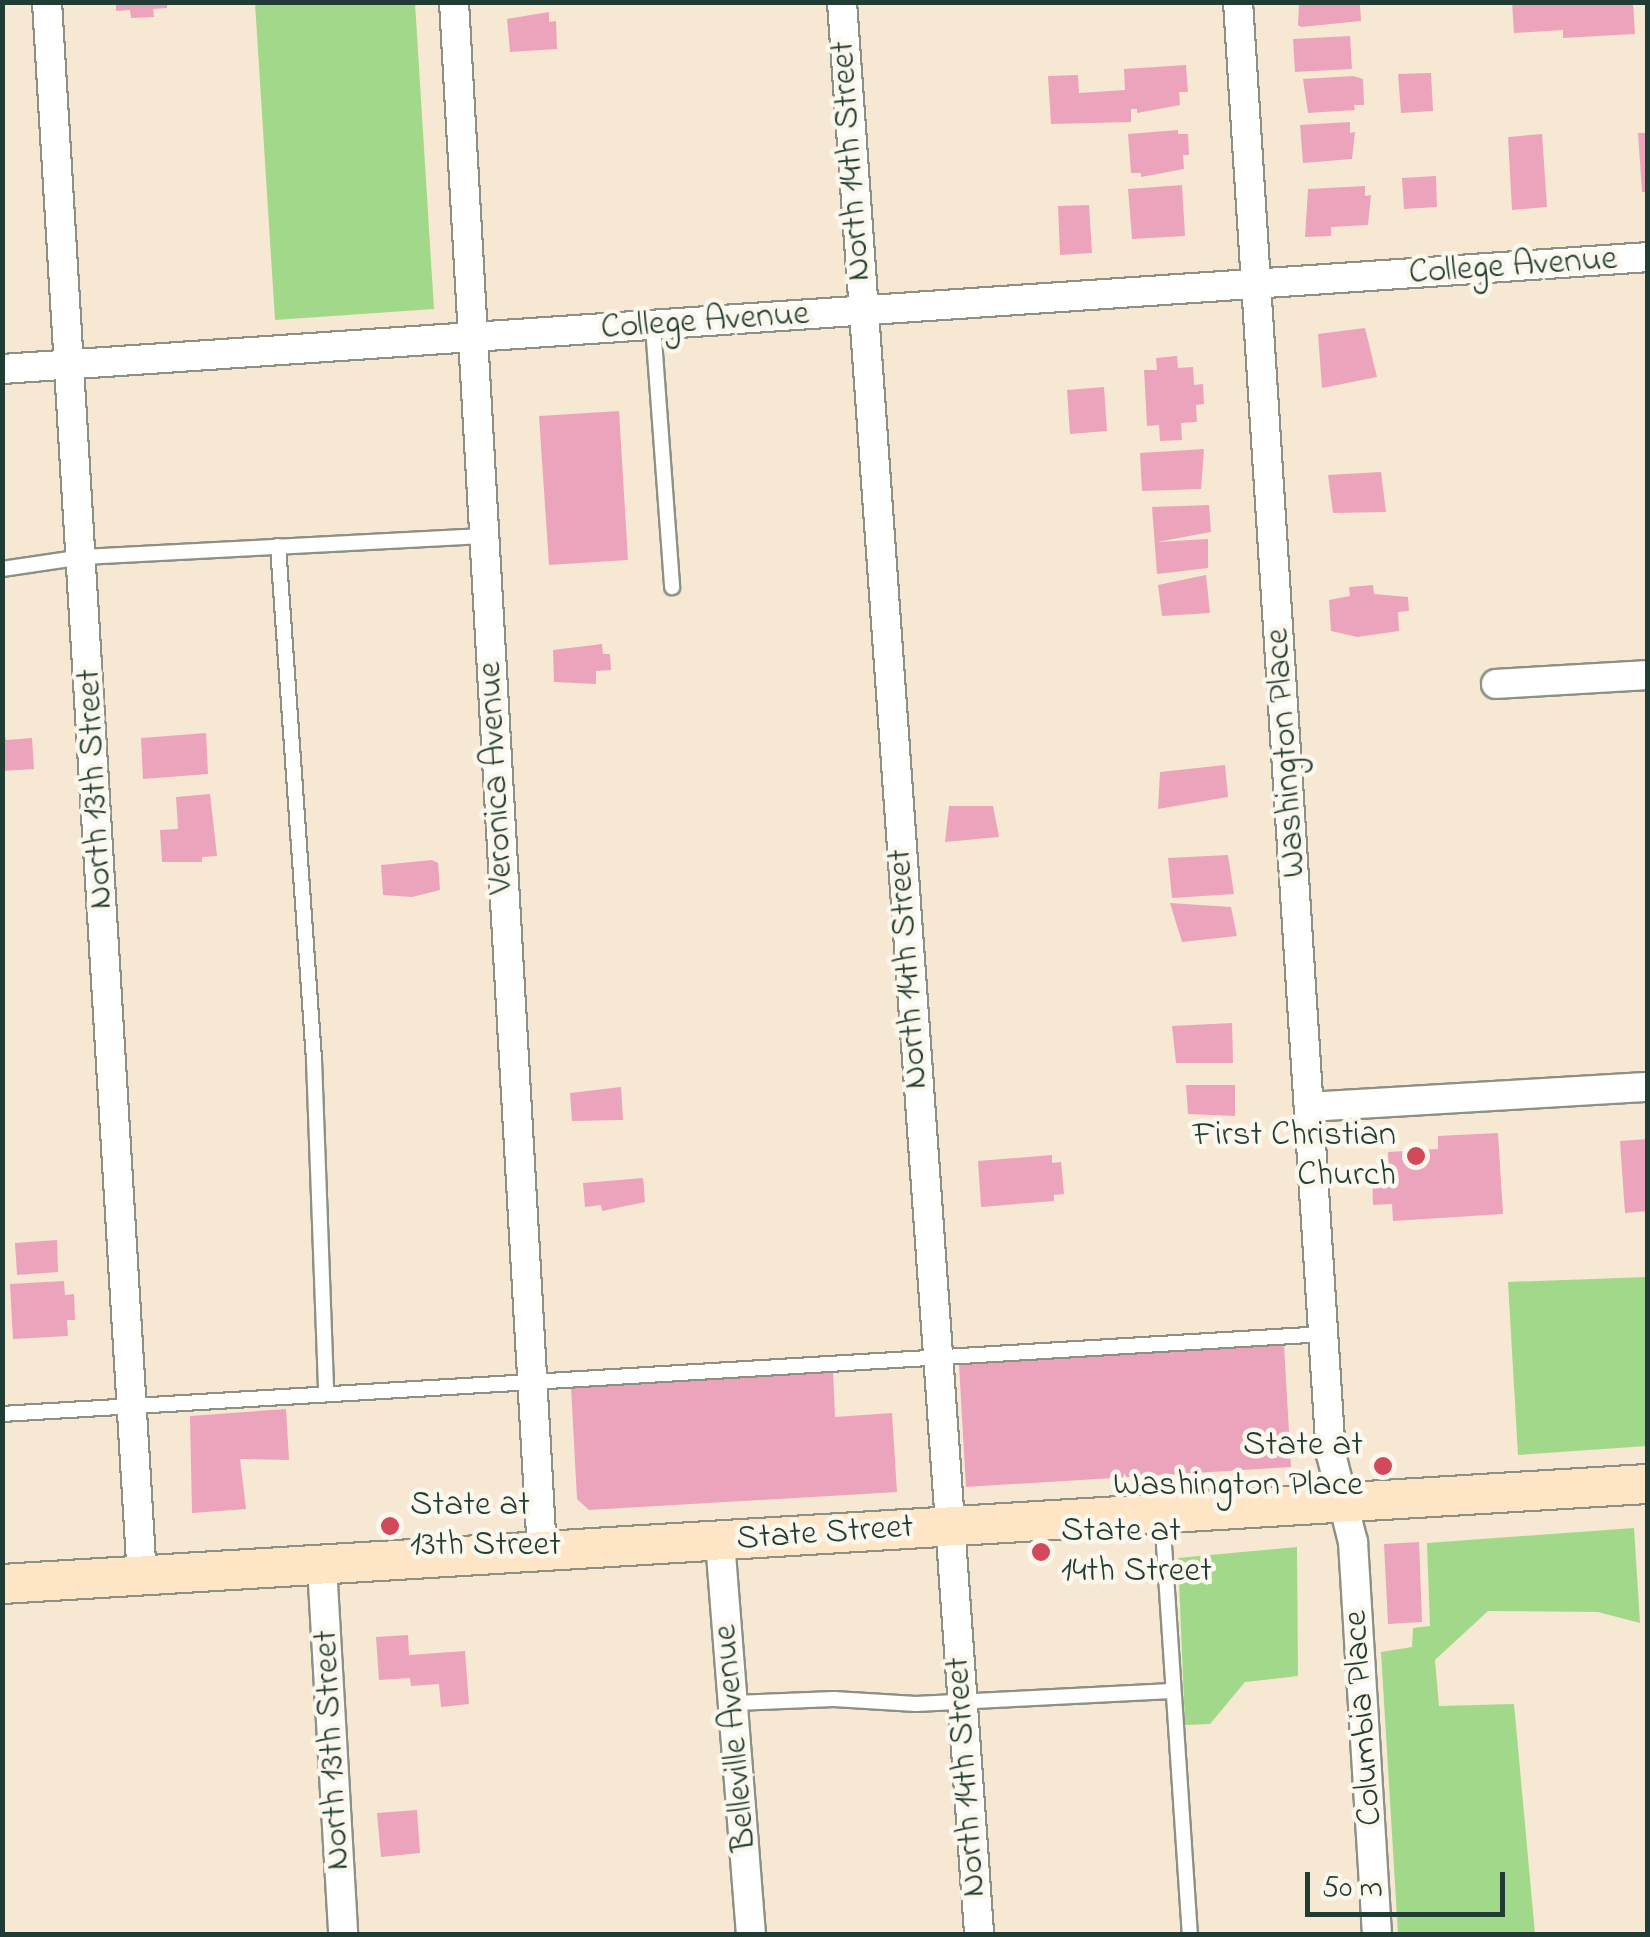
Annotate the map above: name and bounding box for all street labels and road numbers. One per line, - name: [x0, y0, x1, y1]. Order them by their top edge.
- street label: North 14th Street: [823, 39, 881, 283]
- street label: College Avenue: [1407, 239, 1619, 295]
- street label: College Avenue: [599, 294, 811, 350]
- street label: Washington Place: [1257, 627, 1317, 879]
- street label: Veronica Avenue: [470, 661, 524, 895]
- street label: North 13th Street: [69, 668, 123, 910]
- street label: North 14th Street: [880, 847, 938, 1091]
- street label: State Street: [735, 1507, 915, 1561]
- street label: Columbia Place: [1336, 1609, 1392, 1827]
- street label: Belleville Avenue: [705, 1623, 767, 1853]
- street label: North 13th Street: [306, 1629, 360, 1871]
- street label: North 14th Street: [938, 1655, 996, 1899]

